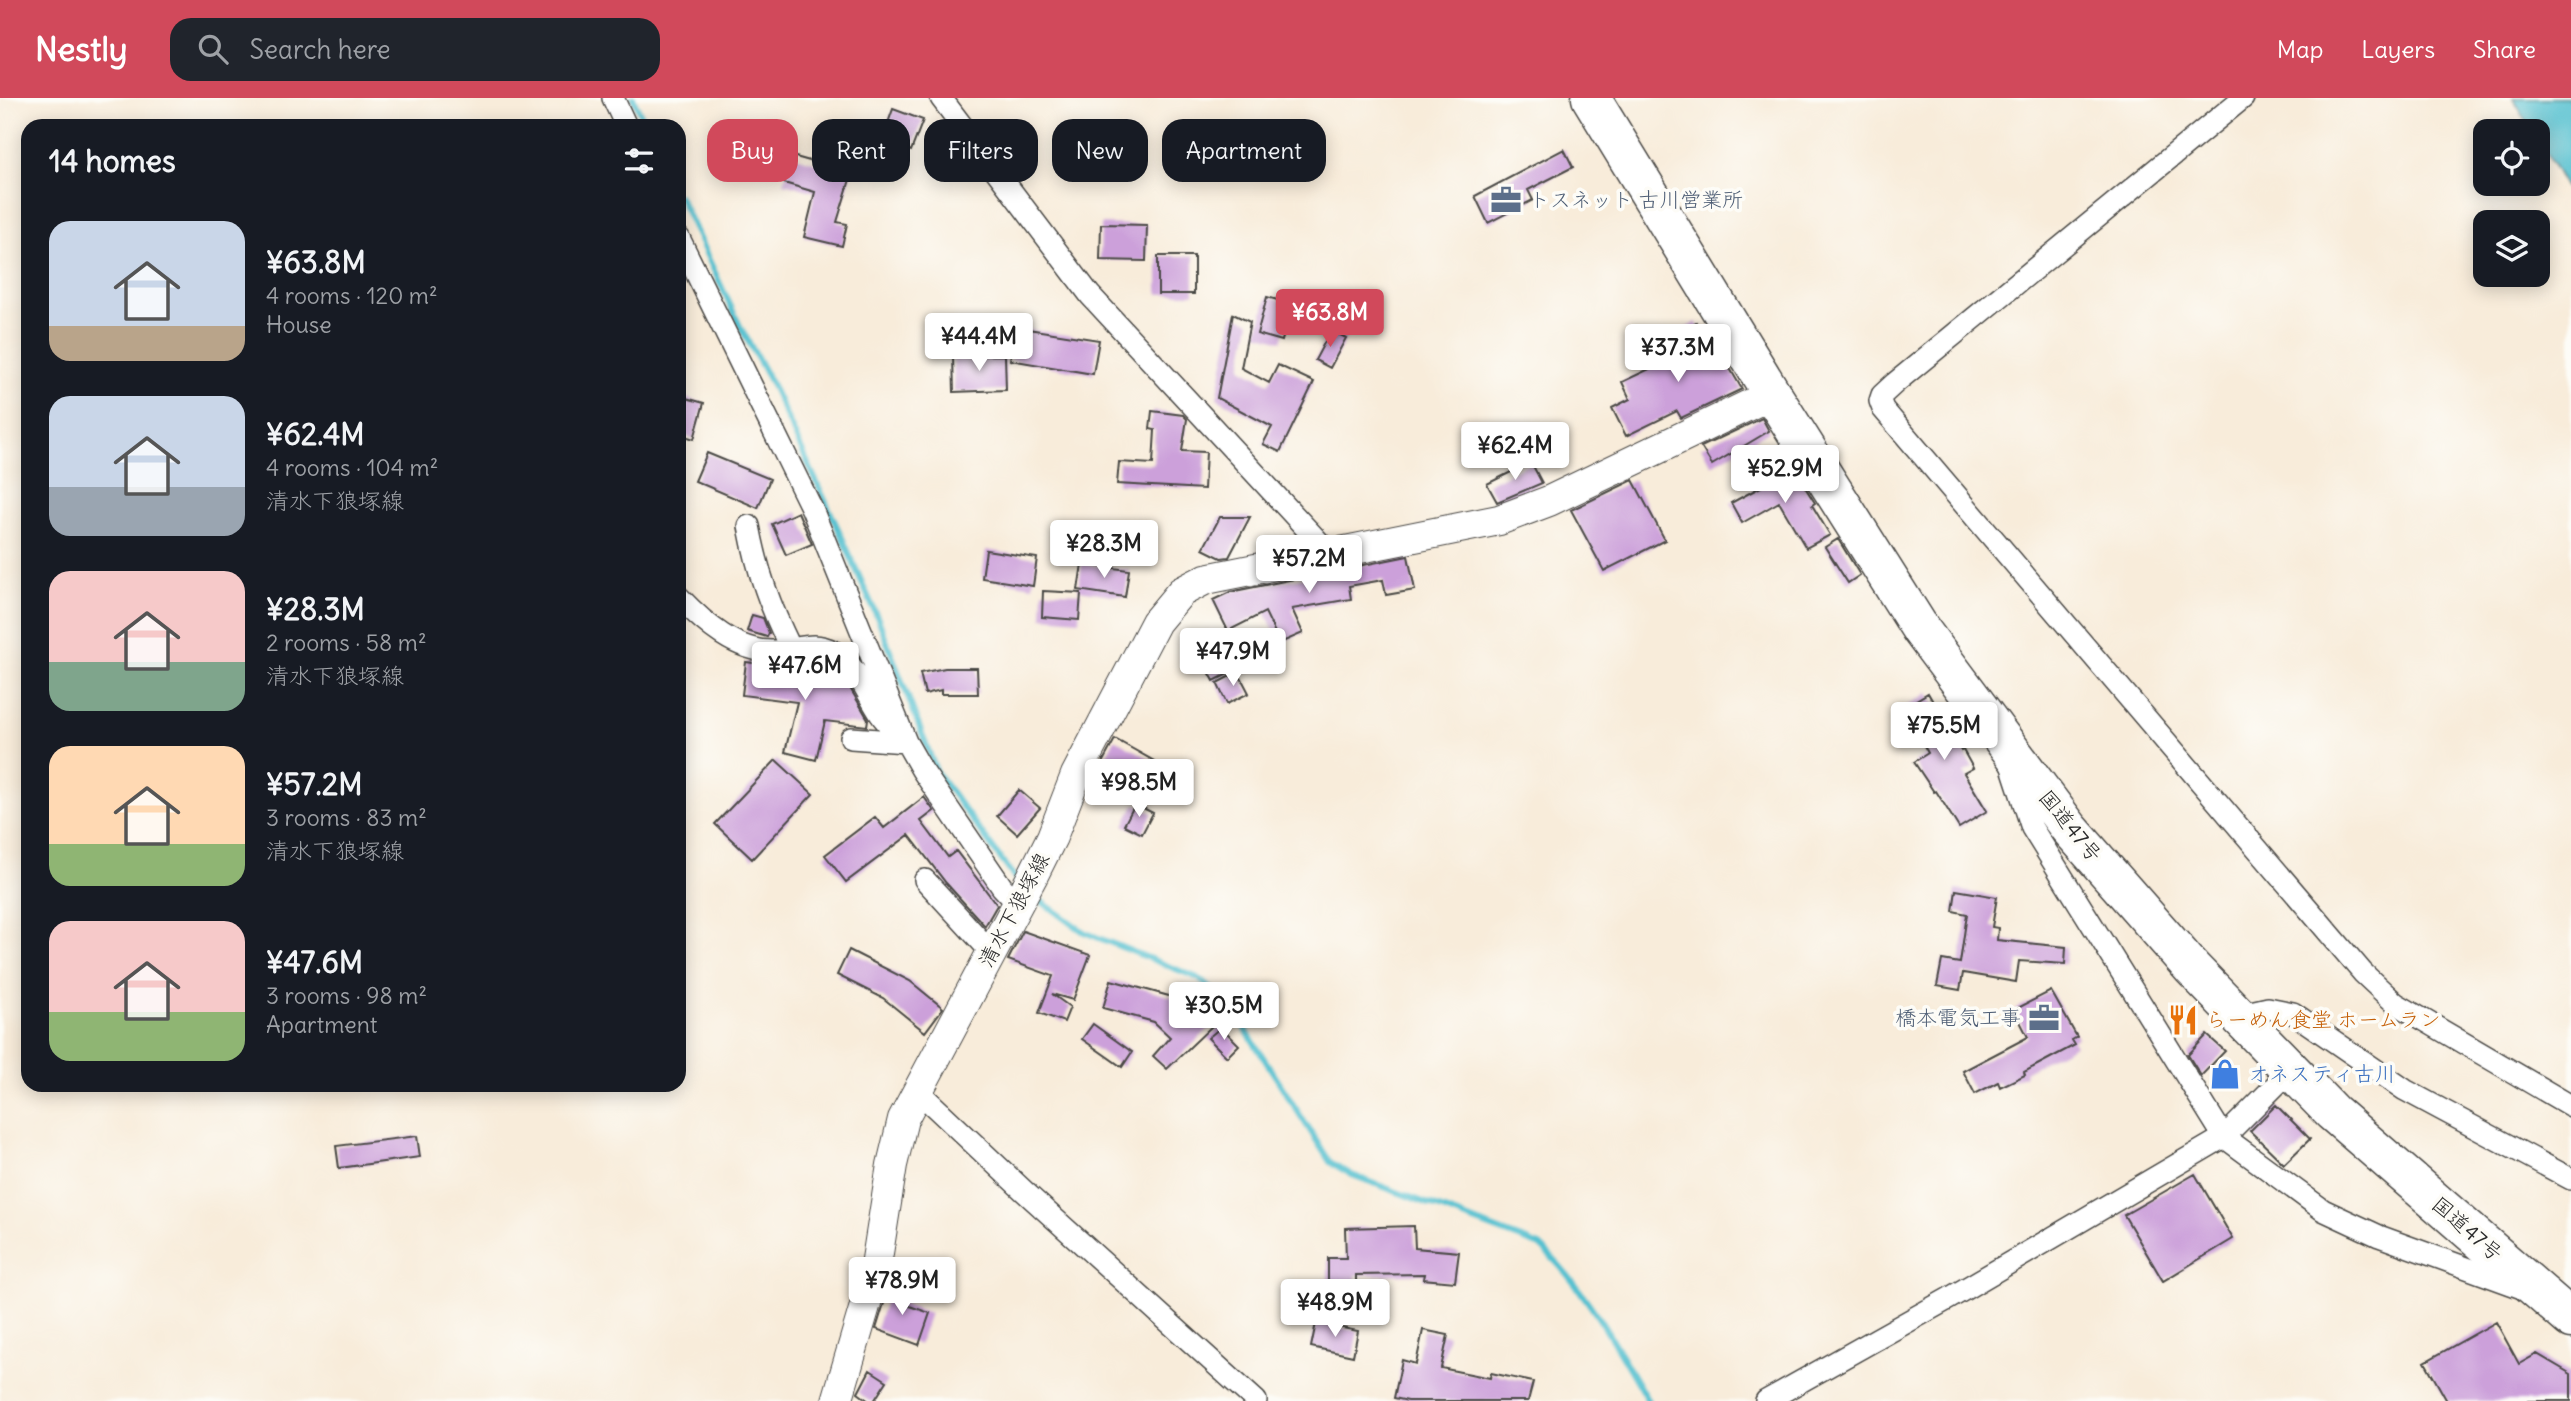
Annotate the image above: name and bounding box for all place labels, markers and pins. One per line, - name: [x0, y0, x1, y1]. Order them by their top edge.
- office icon: トスネット 古川営業所: [1489, 183, 1523, 217]
- place label: トスネット 古川営業所: [1529, 186, 1743, 213]
- pin: ¥63.8M: [1273, 289, 1387, 349]
- pin: ¥44.4M: [922, 314, 1036, 373]
- pin: ¥37.3M: [1621, 324, 1735, 384]
- pin: ¥62.4M: [1458, 422, 1572, 482]
- pin: ¥52.9M: [1728, 446, 1842, 505]
- pin: ¥28.3M: [1047, 520, 1161, 580]
- pin: ¥57.2M: [1252, 536, 1366, 595]
- pin: ¥47.9M: [1176, 628, 1290, 688]
- pin: ¥47.6M: [748, 642, 862, 702]
- pin: ¥75.5M: [1887, 702, 2001, 762]
- pin: ¥98.5M: [1082, 760, 1196, 819]
- pin: ¥30.5M: [1167, 982, 1281, 1042]
- office icon: 橋本電気工事: [2027, 1001, 2061, 1035]
- restaurant icon: らーめん食堂 ホームラン: [2166, 1003, 2200, 1037]
- place label: 橋本電気工事: [1895, 1004, 2021, 1031]
- place label: らーめん食堂 ホームラン: [2206, 1006, 2441, 1033]
- shop icon: オネスティ古川: [2208, 1057, 2242, 1091]
- place label: オネスティ古川: [2248, 1060, 2396, 1087]
- pin: ¥78.9M: [845, 1258, 959, 1317]
- pin: ¥48.9M: [1278, 1280, 1392, 1339]

